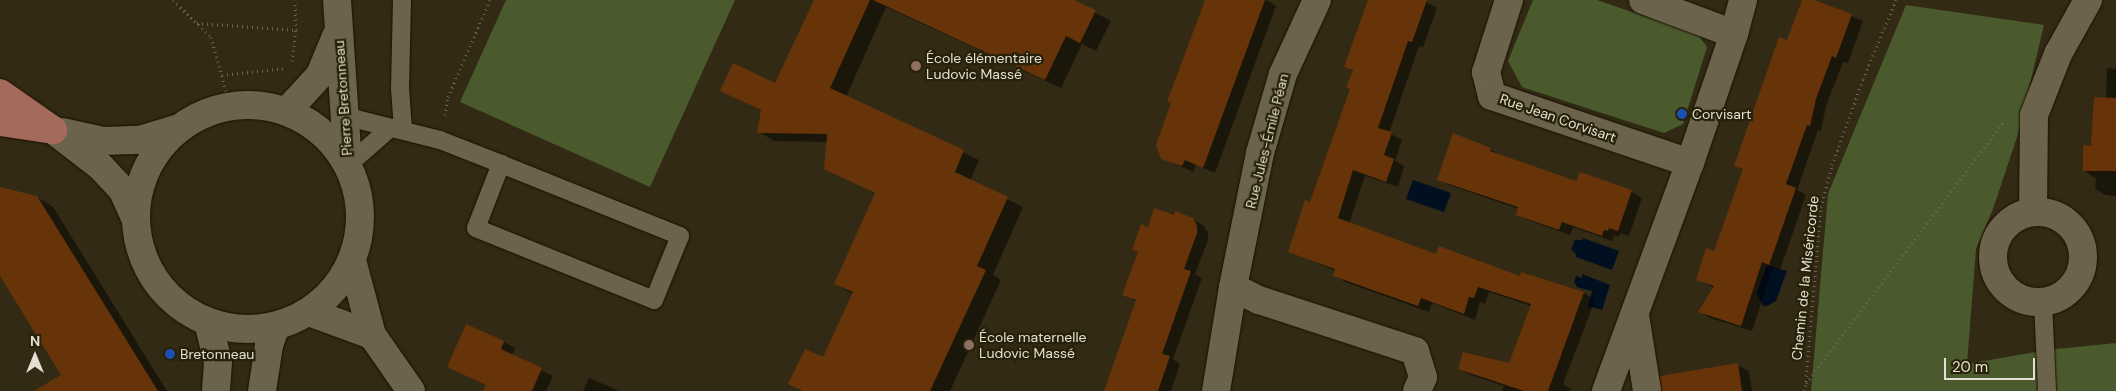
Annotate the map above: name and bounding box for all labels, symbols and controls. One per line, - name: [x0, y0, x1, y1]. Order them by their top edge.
- street label: Pierre Bretonneau: [331, 40, 355, 156]
- place label: École élémentaire Ludovic Massé: [926, 50, 1042, 82]
- marker: École élémentaire Ludovic Massé: [910, 60, 922, 72]
- street label: Rue Jules-Émile Péan: [1242, 72, 1292, 210]
- street label: Rue Jean Corvisart: [1498, 90, 1618, 146]
- place label: Corvisart: [1692, 106, 1752, 122]
- marker: Corvisart: [1676, 108, 1688, 120]
- street label: Chemin de la Miséricorde: [1788, 195, 1822, 361]
- place label: École maternelle Ludovic Massé: [979, 329, 1087, 362]
- north arrow: [10, 331, 60, 381]
- text: N: [30, 332, 40, 350]
- marker: École maternelle Ludovic Massé: [963, 339, 975, 351]
- place label: Bretonneau: [180, 346, 254, 362]
- marker: Bretonneau: [164, 348, 176, 360]
- scale bar: [1946, 348, 2037, 380]
- text: 20 m: [1952, 357, 1988, 377]

